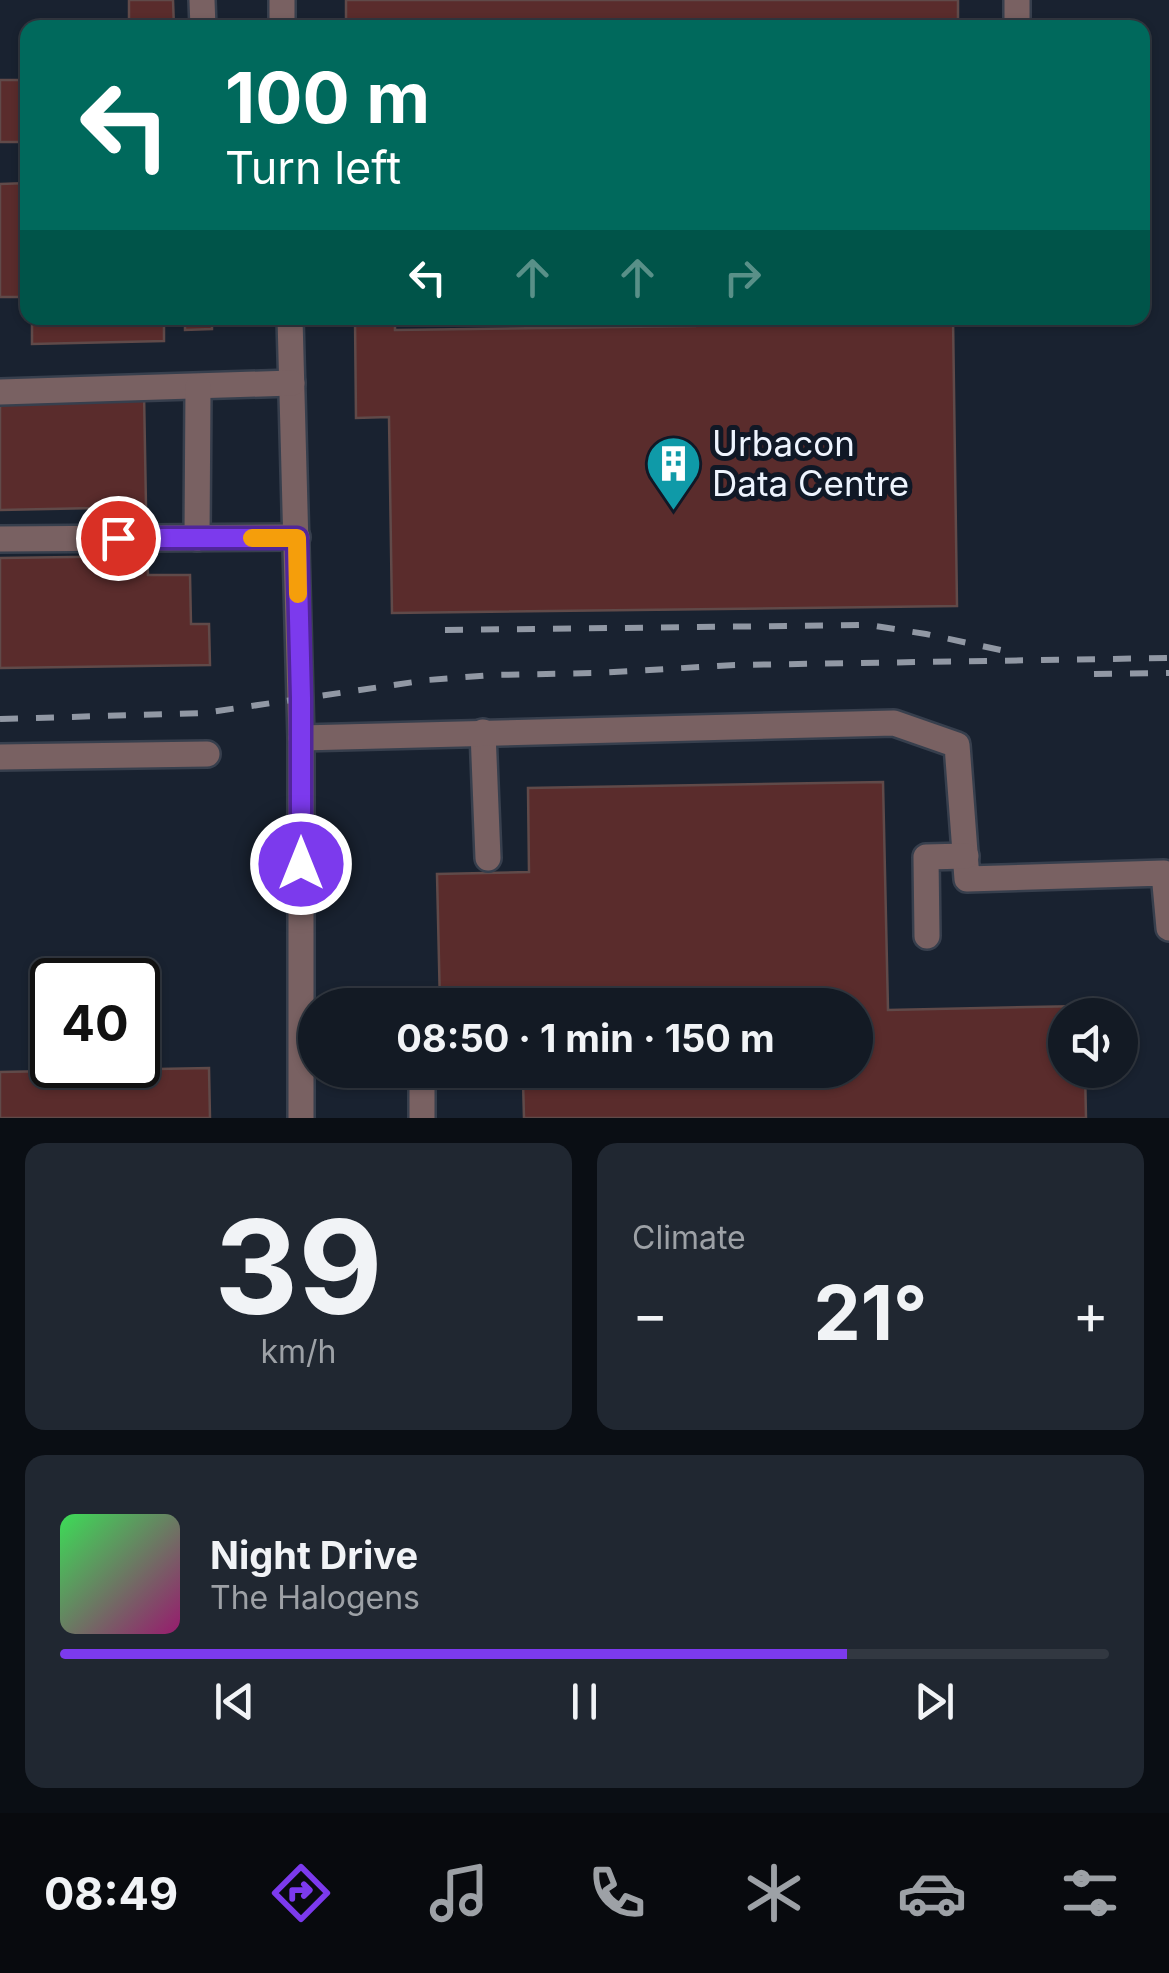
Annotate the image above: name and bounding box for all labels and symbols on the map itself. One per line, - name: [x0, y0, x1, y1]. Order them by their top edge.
- place label: Urbacon Data Centre: [712, 422, 909, 504]
- building icon: Urbacon Data Centre: [643, 433, 703, 512]
- pin: [76, 496, 161, 581]
- position arrow: [249, 812, 353, 916]
- speed limit sign: 40: [30, 958, 160, 1088]

